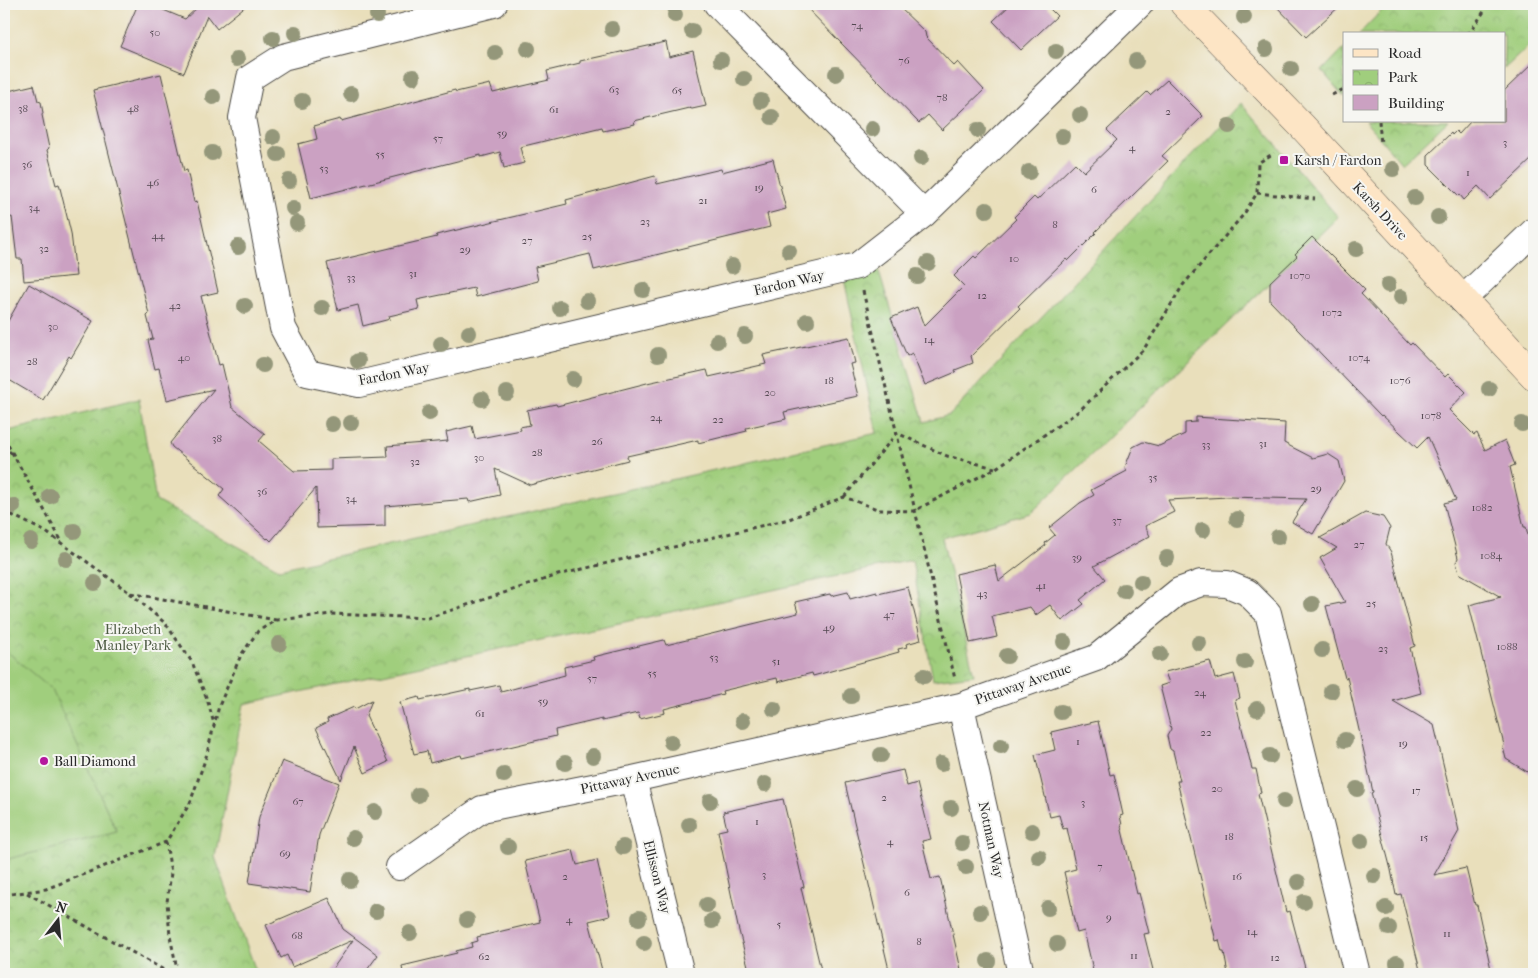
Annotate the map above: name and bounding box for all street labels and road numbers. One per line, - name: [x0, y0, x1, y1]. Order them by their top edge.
- street label: Karsh Drive: [1349, 179, 1411, 244]
- street label: Fardon Way: [752, 267, 826, 299]
- street label: Fardon Way: [357, 359, 431, 389]
- street label: Pittaway Avenue: [973, 660, 1074, 708]
- street label: Pittaway Avenue: [579, 760, 681, 798]
- street label: Notman Way: [975, 800, 1008, 881]
- street label: Ellisson Way: [640, 838, 674, 916]

